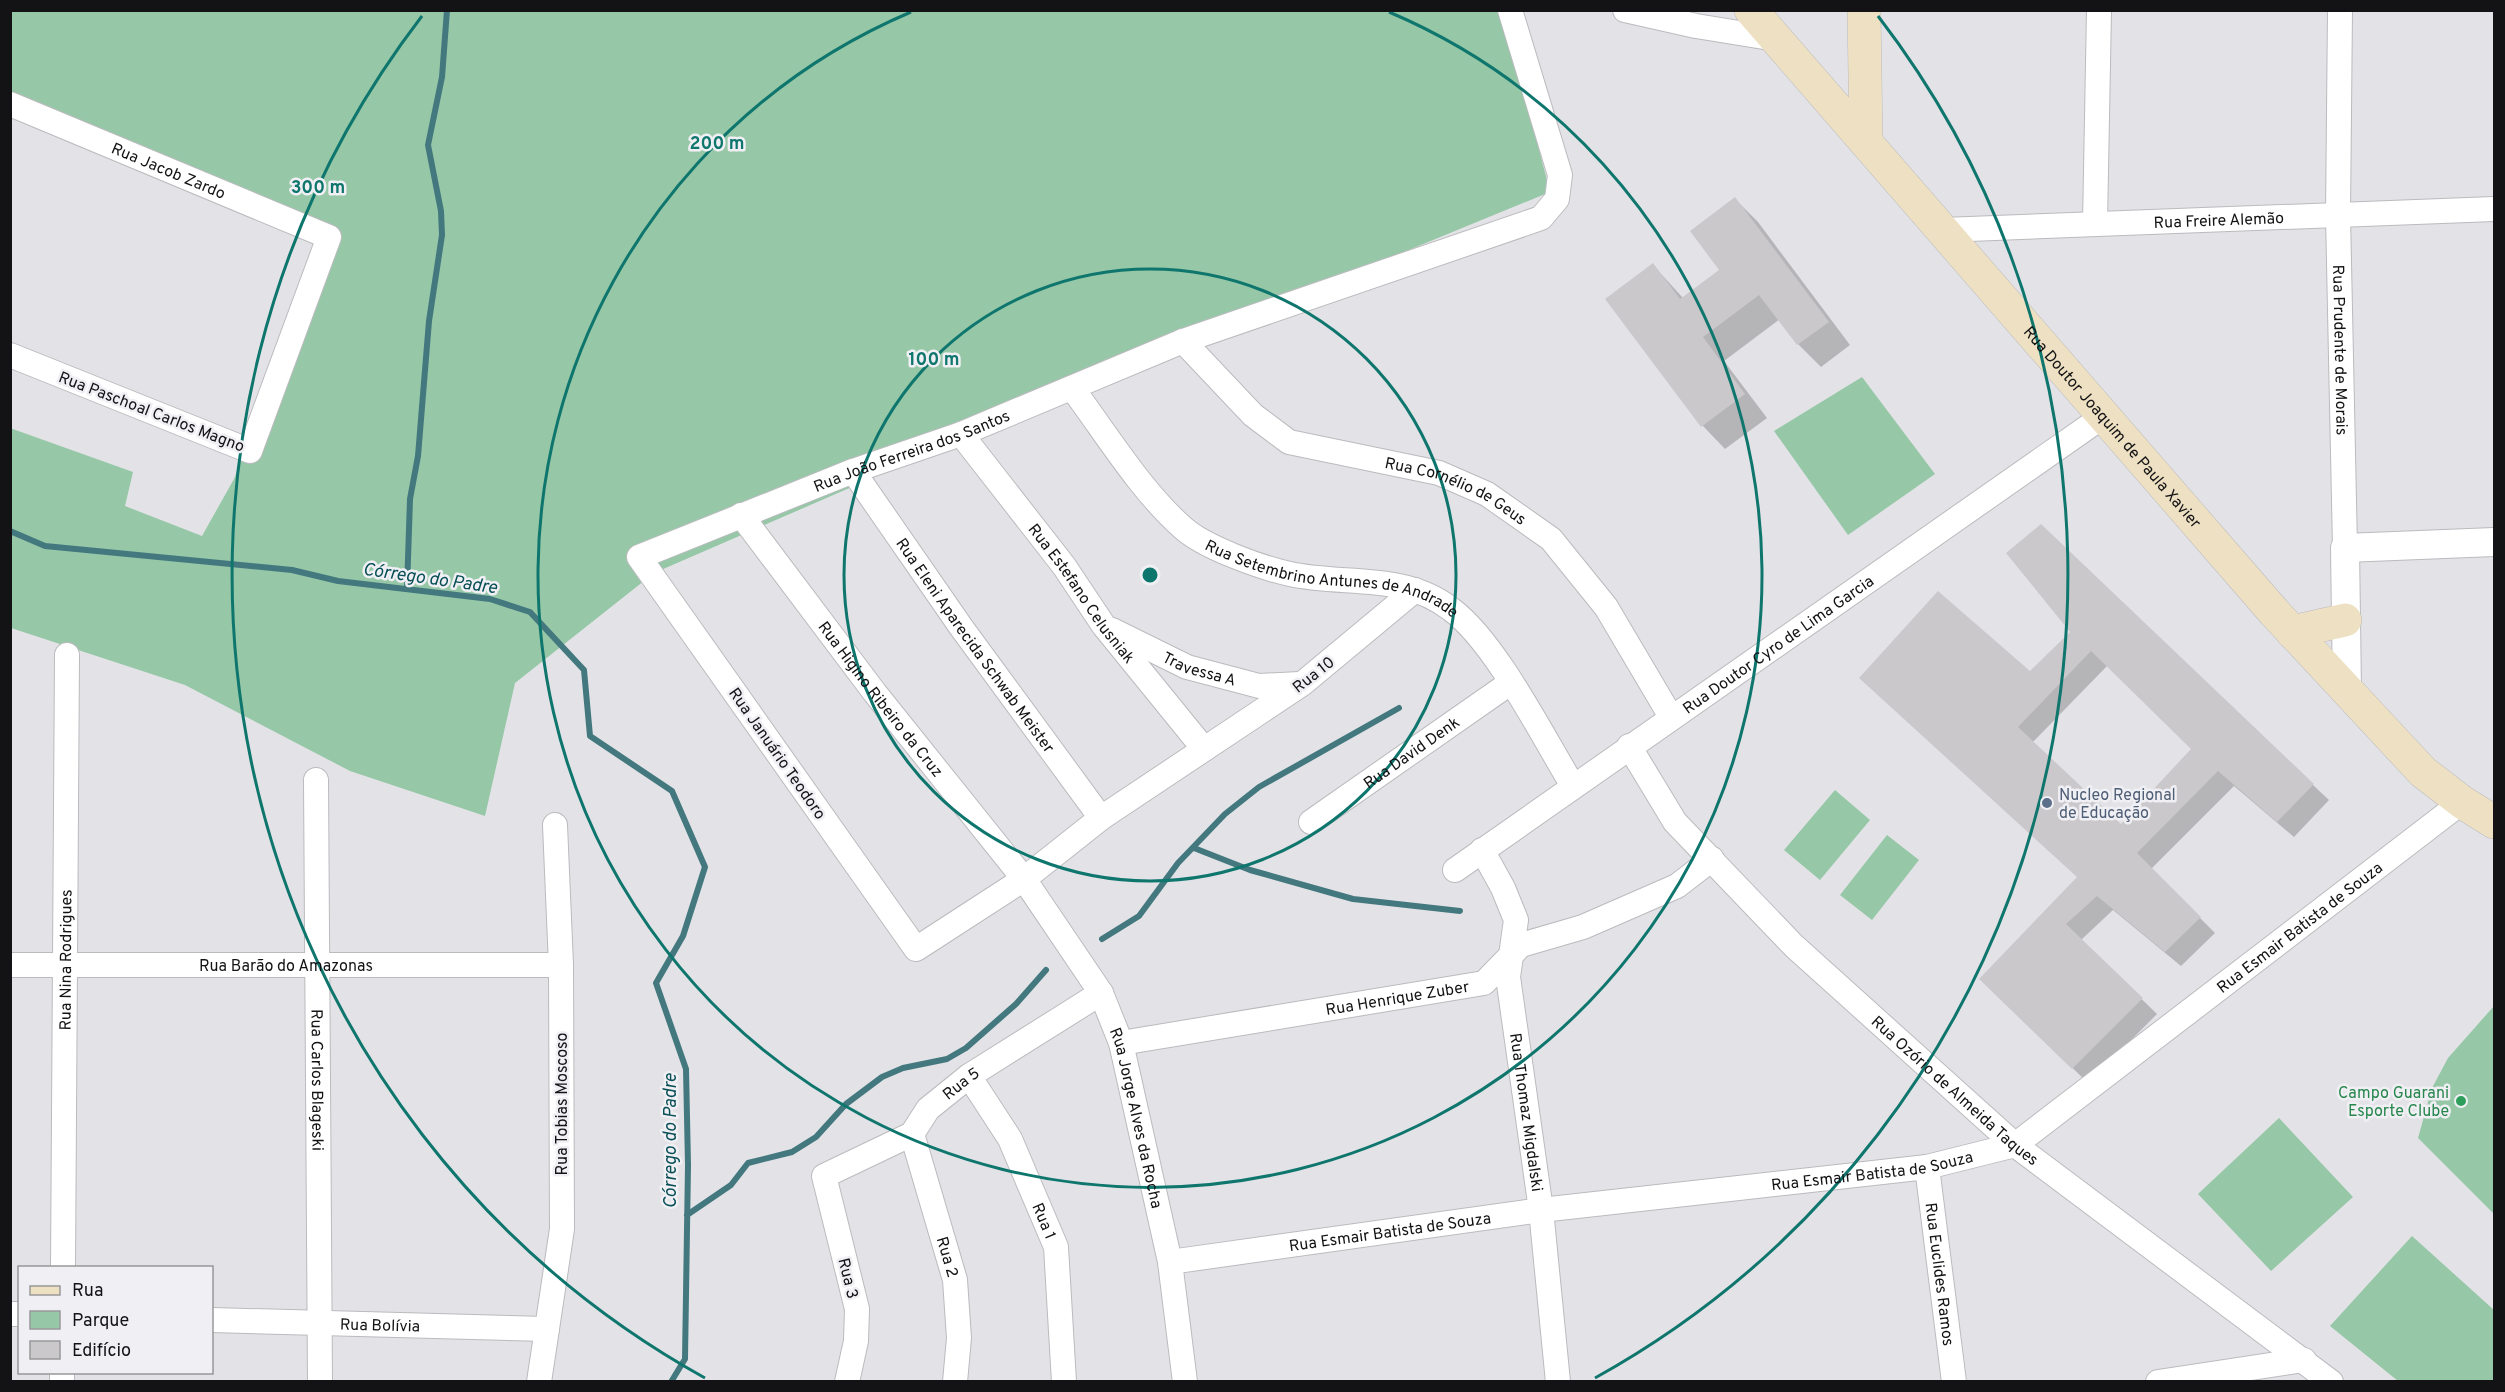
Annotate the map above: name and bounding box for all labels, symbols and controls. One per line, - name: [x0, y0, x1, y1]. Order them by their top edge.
- text: 200 m: [689, 133, 745, 156]
- street label: Rua Jacob Zardo: [108, 139, 228, 205]
- text: 300 m: [291, 177, 345, 200]
- street label: Rua Freire Alemão: [2153, 209, 2284, 234]
- street label: Rua Prudente de Morais: [2327, 264, 2351, 436]
- street label: Rua Doutor Joaquim de Paula Xavier: [2018, 323, 2205, 533]
- text: 100 m: [908, 349, 960, 372]
- street label: Rua Paschoal Carlos Magno: [55, 368, 247, 458]
- street label: Rua João Ferreira dos Santos: [811, 407, 1013, 498]
- street label: Rua Cornélio de Geus: [1383, 454, 1530, 530]
- street label: Rua Estefano Celusniak: [1023, 520, 1138, 668]
- street label: Rua Eleni Aparecida Schwab Meister: [890, 535, 1058, 758]
- street label: Rua Setembrino Antunes de Andrade: [1201, 536, 1462, 623]
- water label: Córrego do Padre: [361, 559, 499, 600]
- centre of rings: [1140, 565, 1160, 585]
- street label: Rua Doutor Cyro de Lima Garcia: [1679, 572, 1878, 719]
- street label: Rua Higino Ribeiro da Cruz: [813, 618, 946, 782]
- street label: Travessa A: [1159, 648, 1238, 692]
- street label: Rua 10: [1289, 653, 1339, 698]
- street label: Rua Januário Teodoro: [723, 684, 829, 824]
- street label: Rua David Denk: [1360, 713, 1464, 794]
- place label: Nucleo Regional de Educação: [2059, 786, 2176, 824]
- marker: Nucleo Regional de Educação: [2040, 796, 2054, 810]
- street label: Rua Esmair Batista de Souza: [2213, 858, 2387, 998]
- street label: Rua Nina Rodrigues: [57, 889, 77, 1031]
- street label: Rua Barão do Amazonas: [199, 957, 373, 977]
- street label: Rua Henrique Zuber: [1324, 978, 1471, 1021]
- street label: Rua Carlos Blageski: [306, 1009, 326, 1151]
- street label: Rua Ozório de Almeida Taques: [1866, 1012, 2042, 1171]
- street label: Rua Jorge Alves da Rocha: [1104, 1025, 1166, 1210]
- street label: Rua Thomaz Migdalski: [1504, 1032, 1546, 1193]
- street label: Rua Tobias Moscoso: [553, 1033, 573, 1175]
- street label: Rua 5: [939, 1064, 984, 1105]
- water label: Córrego do Padre: [660, 1073, 683, 1209]
- place label: Campo Guarani Esporte Clube: [2338, 1084, 2449, 1122]
- marker: Campo Guarani Esporte Clube: [2454, 1094, 2468, 1108]
- street label: Rua Esmair Batista de Souza: [1770, 1148, 1975, 1196]
- street label: Rua 1: [1026, 1200, 1060, 1243]
- street label: Rua Euclides Ramos: [1920, 1201, 1957, 1347]
- street label: Rua Esmair Batista de Souza: [1288, 1209, 1492, 1257]
- street label: Rua 2: [931, 1235, 962, 1280]
- street label: Rua 3: [832, 1256, 862, 1301]
- legend: [18, 1266, 213, 1374]
- text: Rua: [72, 1280, 103, 1303]
- text: Parque: [72, 1310, 129, 1333]
- street label: Rua Bolívia: [339, 1315, 420, 1338]
- text: Edifício: [72, 1340, 131, 1363]

